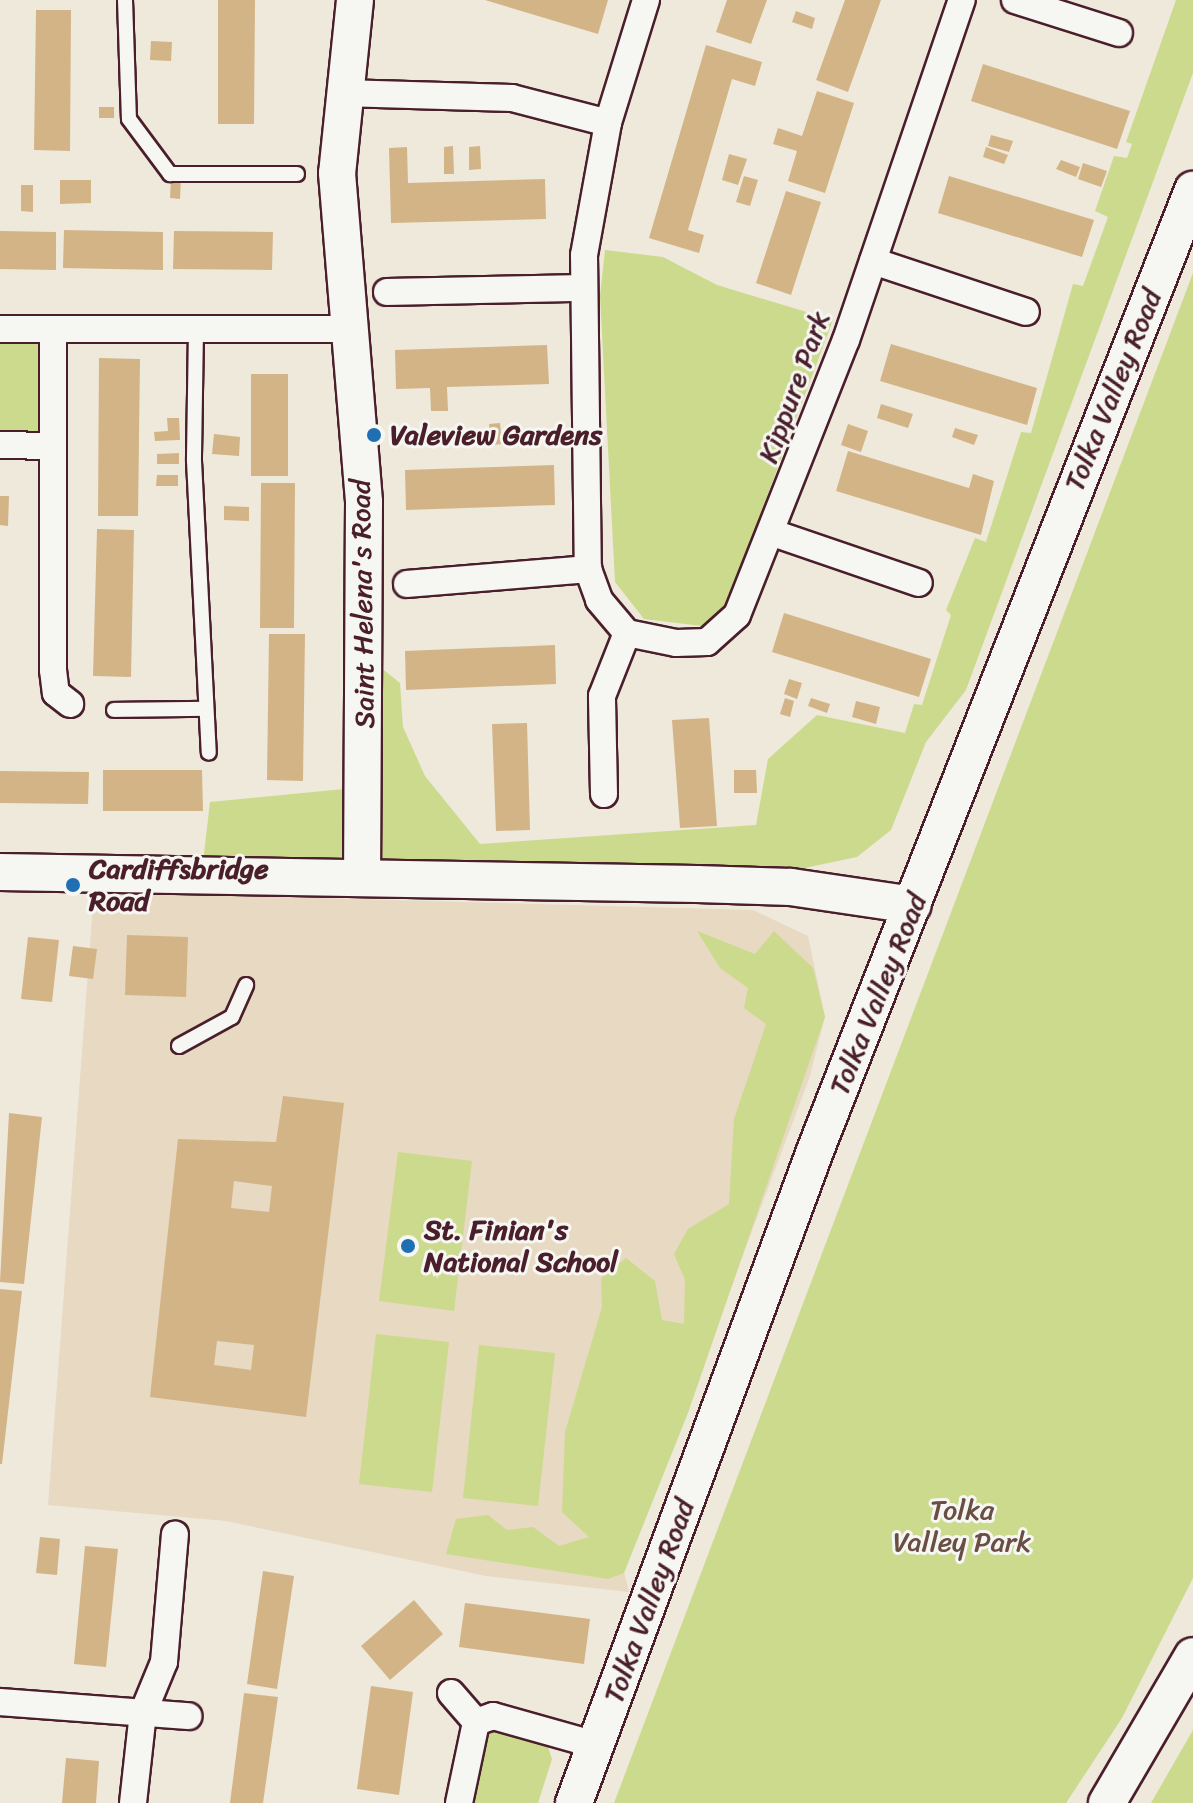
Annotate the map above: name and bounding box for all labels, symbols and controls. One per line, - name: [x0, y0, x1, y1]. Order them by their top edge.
- street label: Tolka Valley Road: [1058, 285, 1168, 495]
- street label: Kippure Park: [751, 307, 837, 467]
- place label: Valeview Gardens: [390, 418, 603, 452]
- marker: Valeview Gardens: [365, 426, 383, 444]
- street label: Saint Helena's Road: [344, 479, 382, 729]
- place label: Cardiffsbridge Road: [89, 852, 269, 918]
- marker: Cardiffsbridge Road: [64, 876, 82, 894]
- street label: Tolka Valley Road: [823, 889, 933, 1099]
- place label: St. Finian's National School: [424, 1213, 618, 1279]
- marker: St. Finian's National School: [399, 1237, 417, 1255]
- park label: Tolka Valley Park: [893, 1493, 1031, 1559]
- street label: Tolka Valley Road: [597, 1496, 701, 1706]

